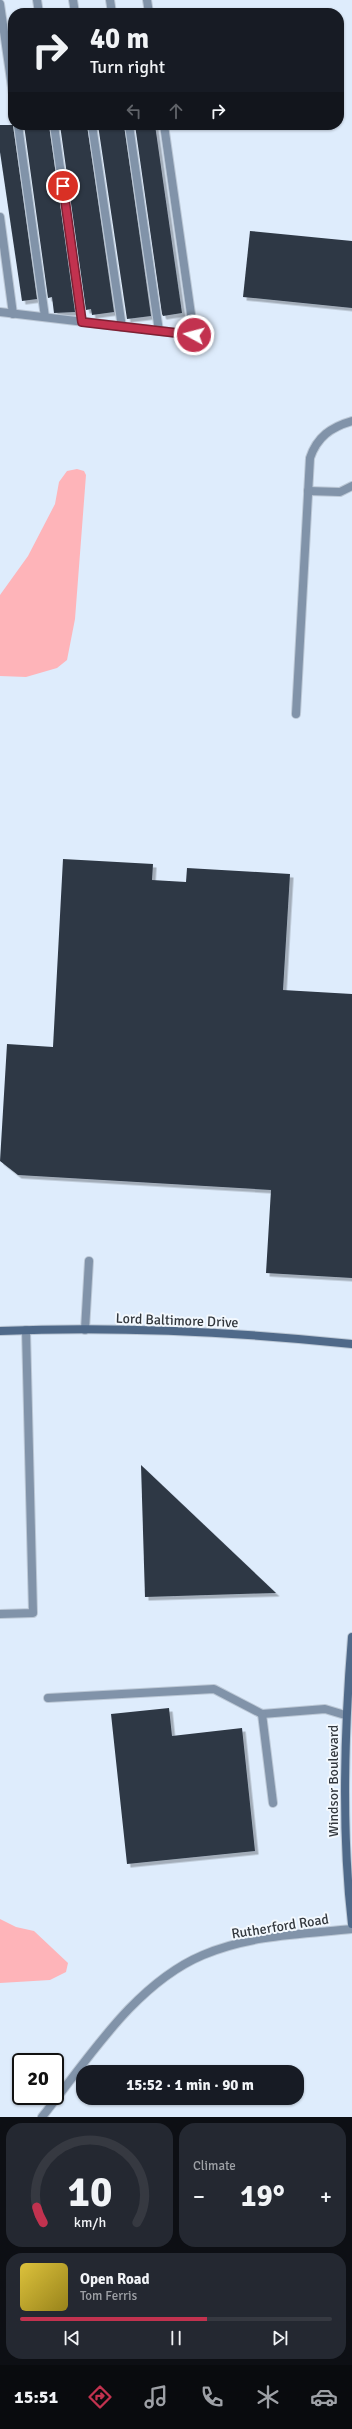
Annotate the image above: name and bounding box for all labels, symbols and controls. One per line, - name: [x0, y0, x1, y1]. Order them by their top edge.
- text: 40 m: [90, 22, 149, 56]
- icon: right: [24, 24, 76, 76]
- text: Turn right: [90, 56, 165, 78]
- icon: left: [123, 100, 145, 122]
- icon: ahead: [165, 100, 187, 122]
- icon: right: [207, 100, 229, 122]
- pin: [46, 169, 80, 203]
- icon: arrive: [52, 175, 74, 197]
- position arrow: [173, 314, 215, 356]
- street label: Lord Baltimore Drive: [115, 1310, 239, 1331]
- street label: Windsor Boulevard: [325, 1725, 342, 1837]
- street label: Rutherford Road: [230, 1910, 330, 1943]
- speed limit sign: 20: [12, 2053, 64, 2105]
- text: 15:52 · 1 min · 90 m: [126, 2076, 254, 2094]
- text: Climate: [193, 2158, 236, 2174]
- text: 10: [67, 2167, 112, 2218]
- text: 19°: [240, 2178, 285, 2215]
- text: −: [193, 2183, 205, 2210]
- text: +: [320, 2183, 332, 2210]
- text: km/h: [73, 2214, 106, 2231]
- text: Open Road: [80, 2270, 150, 2288]
- text: Tom Ferris: [80, 2288, 137, 2304]
- icon: previous: [61, 2327, 83, 2349]
- icon: pause: [165, 2327, 187, 2349]
- icon: next: [269, 2327, 291, 2349]
- icon: directions: [86, 2383, 114, 2411]
- icon: music: [142, 2383, 170, 2411]
- icon: phone: [198, 2383, 226, 2411]
- icon: climate: [254, 2383, 282, 2411]
- icon: car: [310, 2383, 338, 2411]
- text: 15:51: [14, 2386, 58, 2408]

